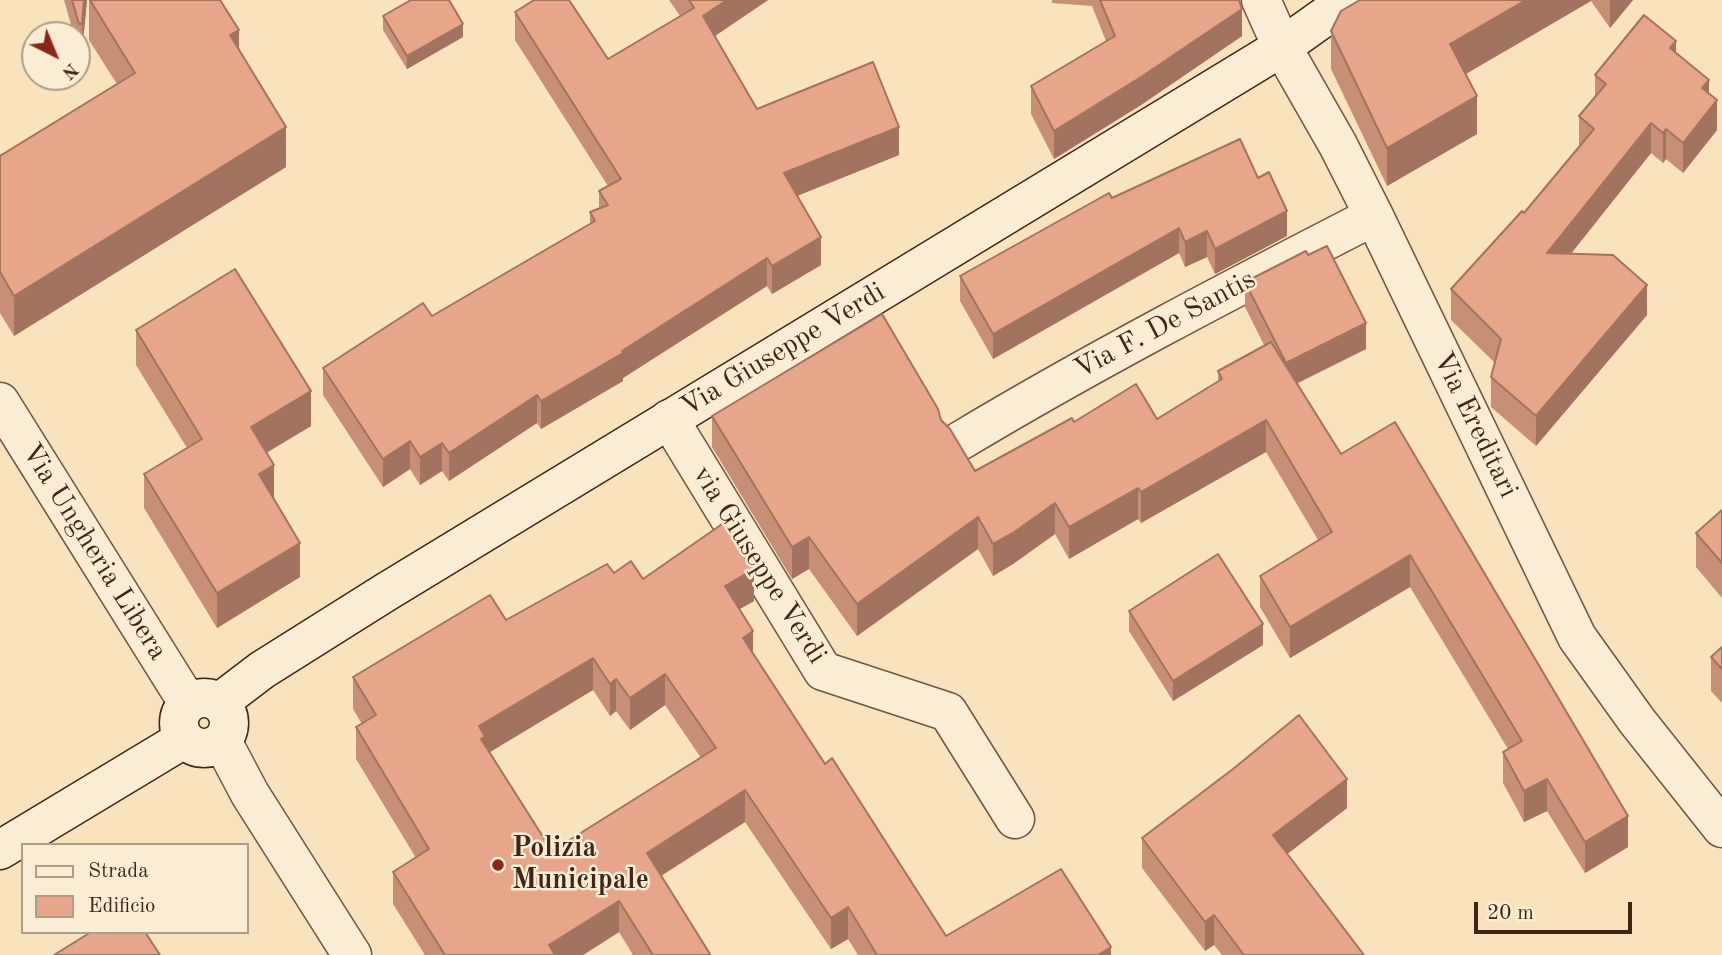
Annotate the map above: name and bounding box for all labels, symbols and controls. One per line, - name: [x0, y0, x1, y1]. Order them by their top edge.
- north arrow: [21, 21, 91, 91]
- text: N: [58, 58, 81, 82]
- street label: Via F. De Santis: [1069, 263, 1261, 387]
- street label: Via Giuseppe Verdi: [675, 276, 891, 424]
- street label: Via Ereditari: [1425, 347, 1525, 503]
- street label: Via Ungheria Libera: [14, 437, 174, 667]
- street label: via Giuseppe Verdi: [685, 460, 833, 670]
- place label: Polizia Municipale: [512, 832, 649, 898]
- legend: [21, 843, 248, 934]
- marker: Polizia Municipale: [490, 857, 506, 873]
- text: Strada: [88, 861, 149, 882]
- scale bar: [1477, 888, 1634, 932]
- text: Edificio: [88, 896, 156, 917]
- text: 20 m: [1487, 903, 1534, 924]

